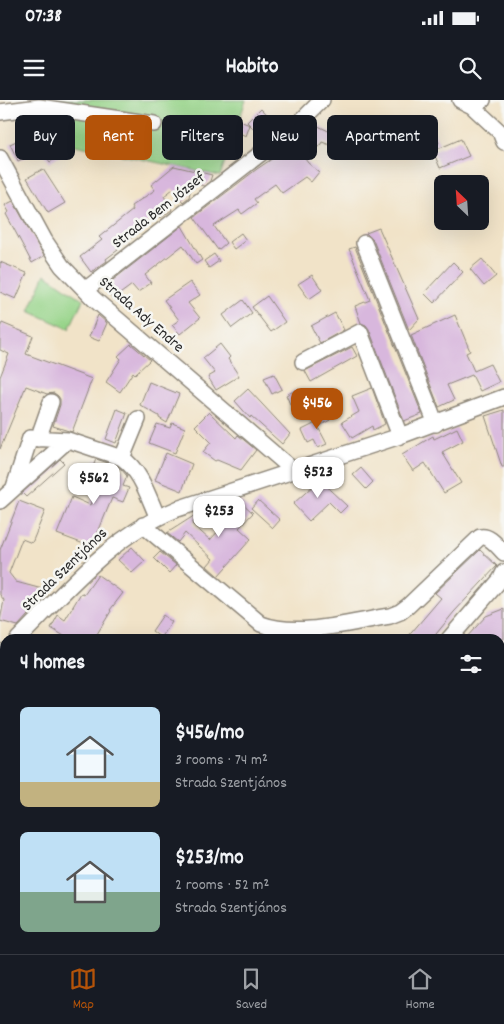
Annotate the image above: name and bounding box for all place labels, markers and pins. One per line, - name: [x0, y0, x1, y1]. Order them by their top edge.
- pin: $456: [287, 388, 347, 430]
- pin: $523: [288, 456, 348, 499]
- pin: $562: [64, 462, 124, 505]
- pin: $253: [189, 496, 249, 538]

